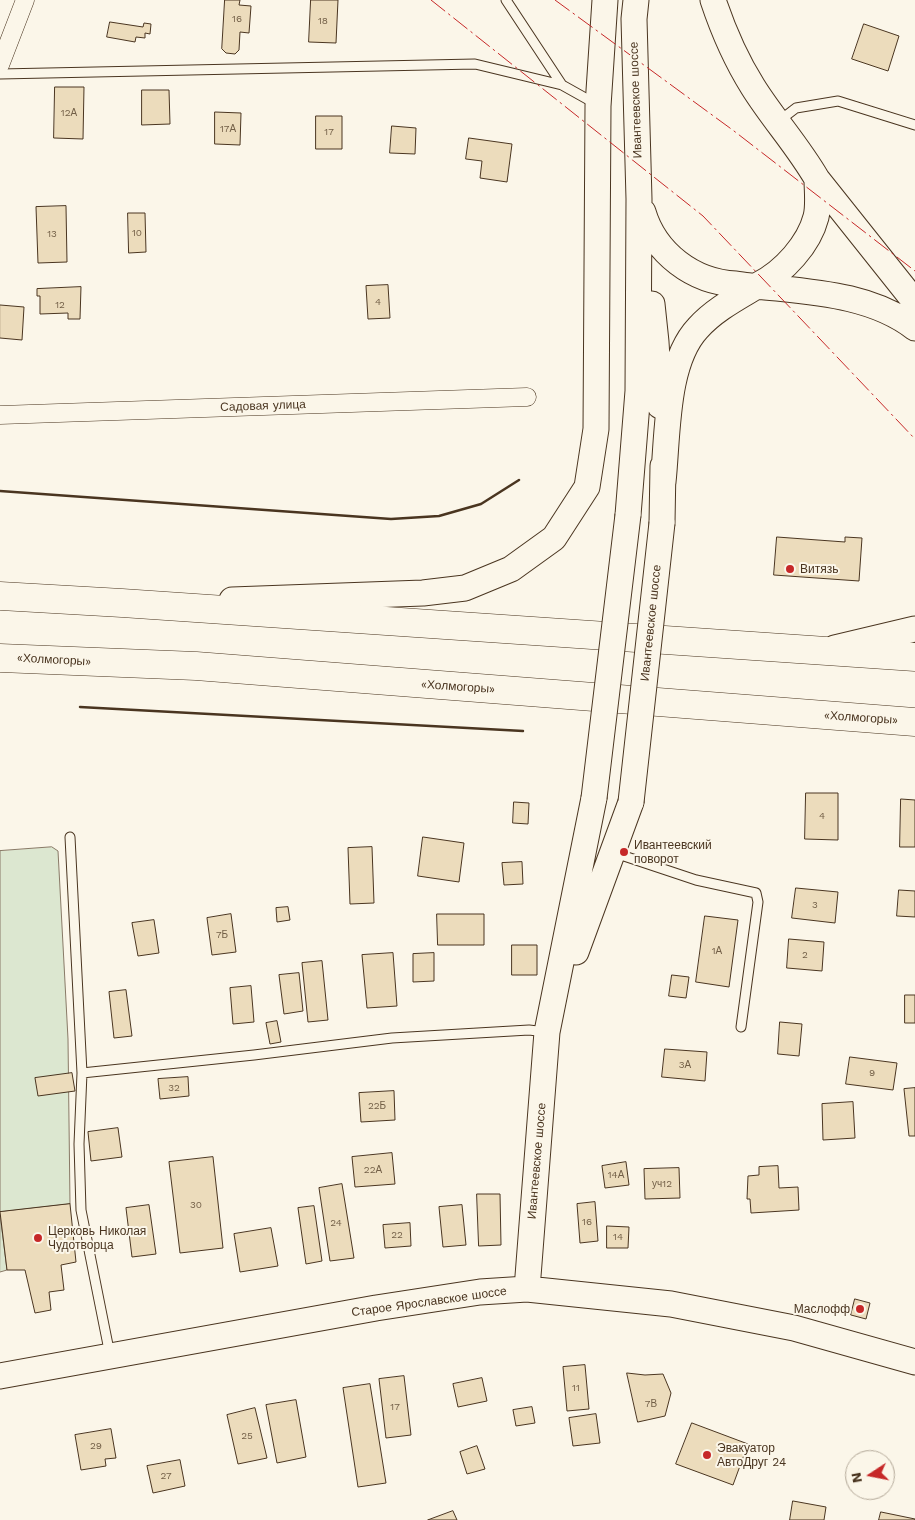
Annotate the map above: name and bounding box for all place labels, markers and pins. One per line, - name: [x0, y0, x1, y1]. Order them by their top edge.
- place label: Витязь: [800, 562, 838, 576]
- marker: Витязь: [784, 563, 796, 575]
- place label: Ивантеевский поворот: [634, 838, 712, 866]
- marker: Ивантеевский поворот: [618, 846, 630, 858]
- place label: Церковь Николая Чудотворца: [48, 1224, 146, 1252]
- marker: Церковь Николая Чудотворца: [32, 1232, 44, 1244]
- place label: Маслофф: [794, 1302, 850, 1316]
- marker: Маслофф: [854, 1303, 866, 1315]
- place label: Эвакуатор АвтоДруг 24: [717, 1441, 786, 1469]
- marker: Эвакуатор АвтоДруг 24: [701, 1449, 713, 1461]

